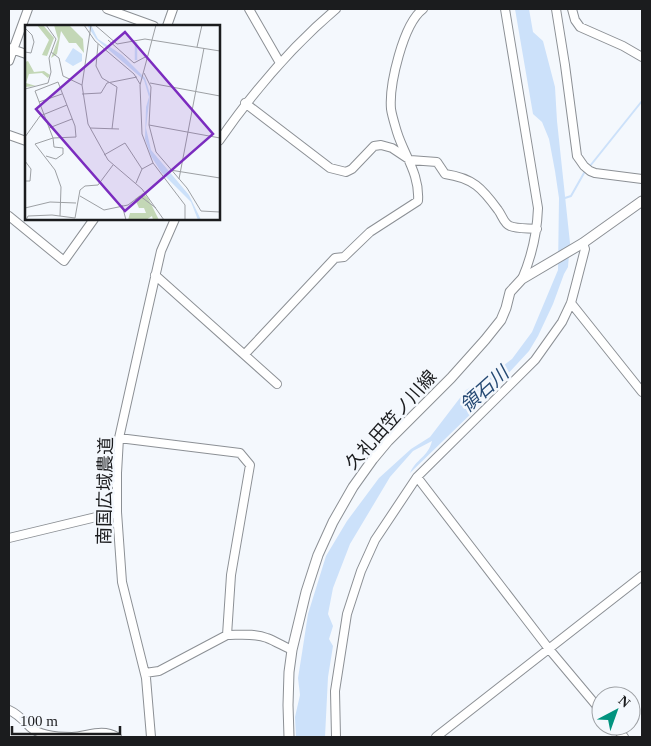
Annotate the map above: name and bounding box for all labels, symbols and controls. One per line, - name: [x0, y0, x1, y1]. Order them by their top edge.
- inset map: [25, 25, 220, 220]
- water label: 領石川: [456, 361, 514, 416]
- street label: 久礼田笠ノ川線: [341, 366, 441, 474]
- street label: 南国広域農道: [94, 437, 116, 545]
- north arrow: [591, 686, 641, 736]
- text: N: [615, 693, 633, 711]
- scale bar: [12, 704, 120, 736]
- text: 100 m: [20, 713, 58, 729]

